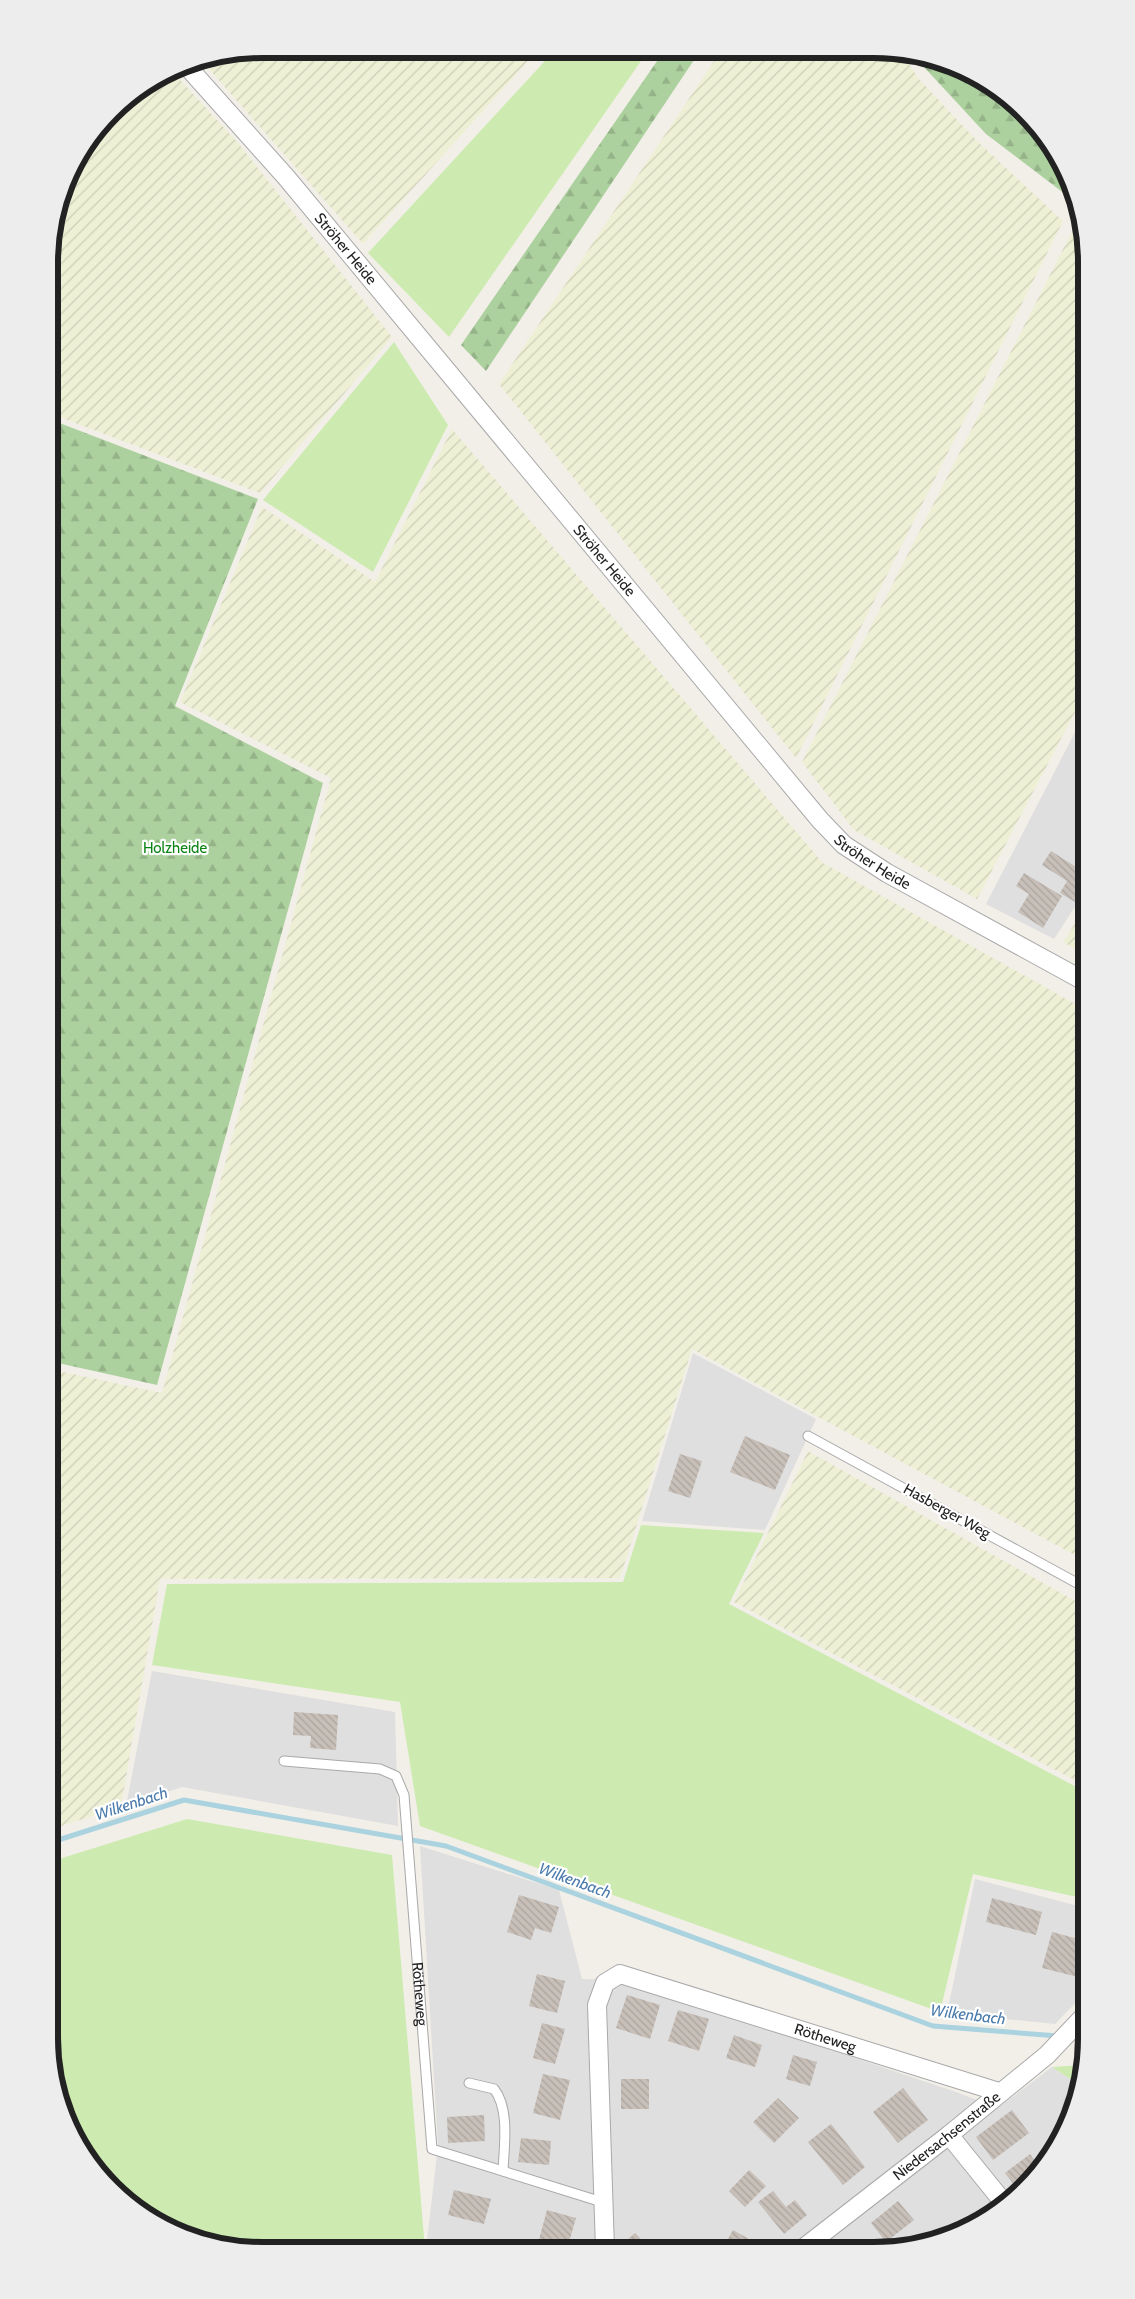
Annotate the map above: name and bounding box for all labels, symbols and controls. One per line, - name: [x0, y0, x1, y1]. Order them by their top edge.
- street label: Ströher Heide: [311, 209, 381, 289]
- street label: Ströher Heide: [570, 521, 640, 600]
- street label: Ströher Heide: [830, 831, 914, 893]
- park label: Holzheide: [143, 839, 207, 857]
- street label: Hasberger Weg: [900, 1480, 994, 1543]
- water label: Wilkenbach: [92, 1783, 170, 1824]
- water label: Wilkenbach: [536, 1859, 614, 1902]
- street label: Rötheweg: [408, 1961, 431, 2027]
- water label: Wilkenbach: [929, 2000, 1007, 2029]
- street label: Rötheweg: [792, 2020, 859, 2056]
- street label: Niedersachsenstraße: [889, 2088, 1004, 2184]

